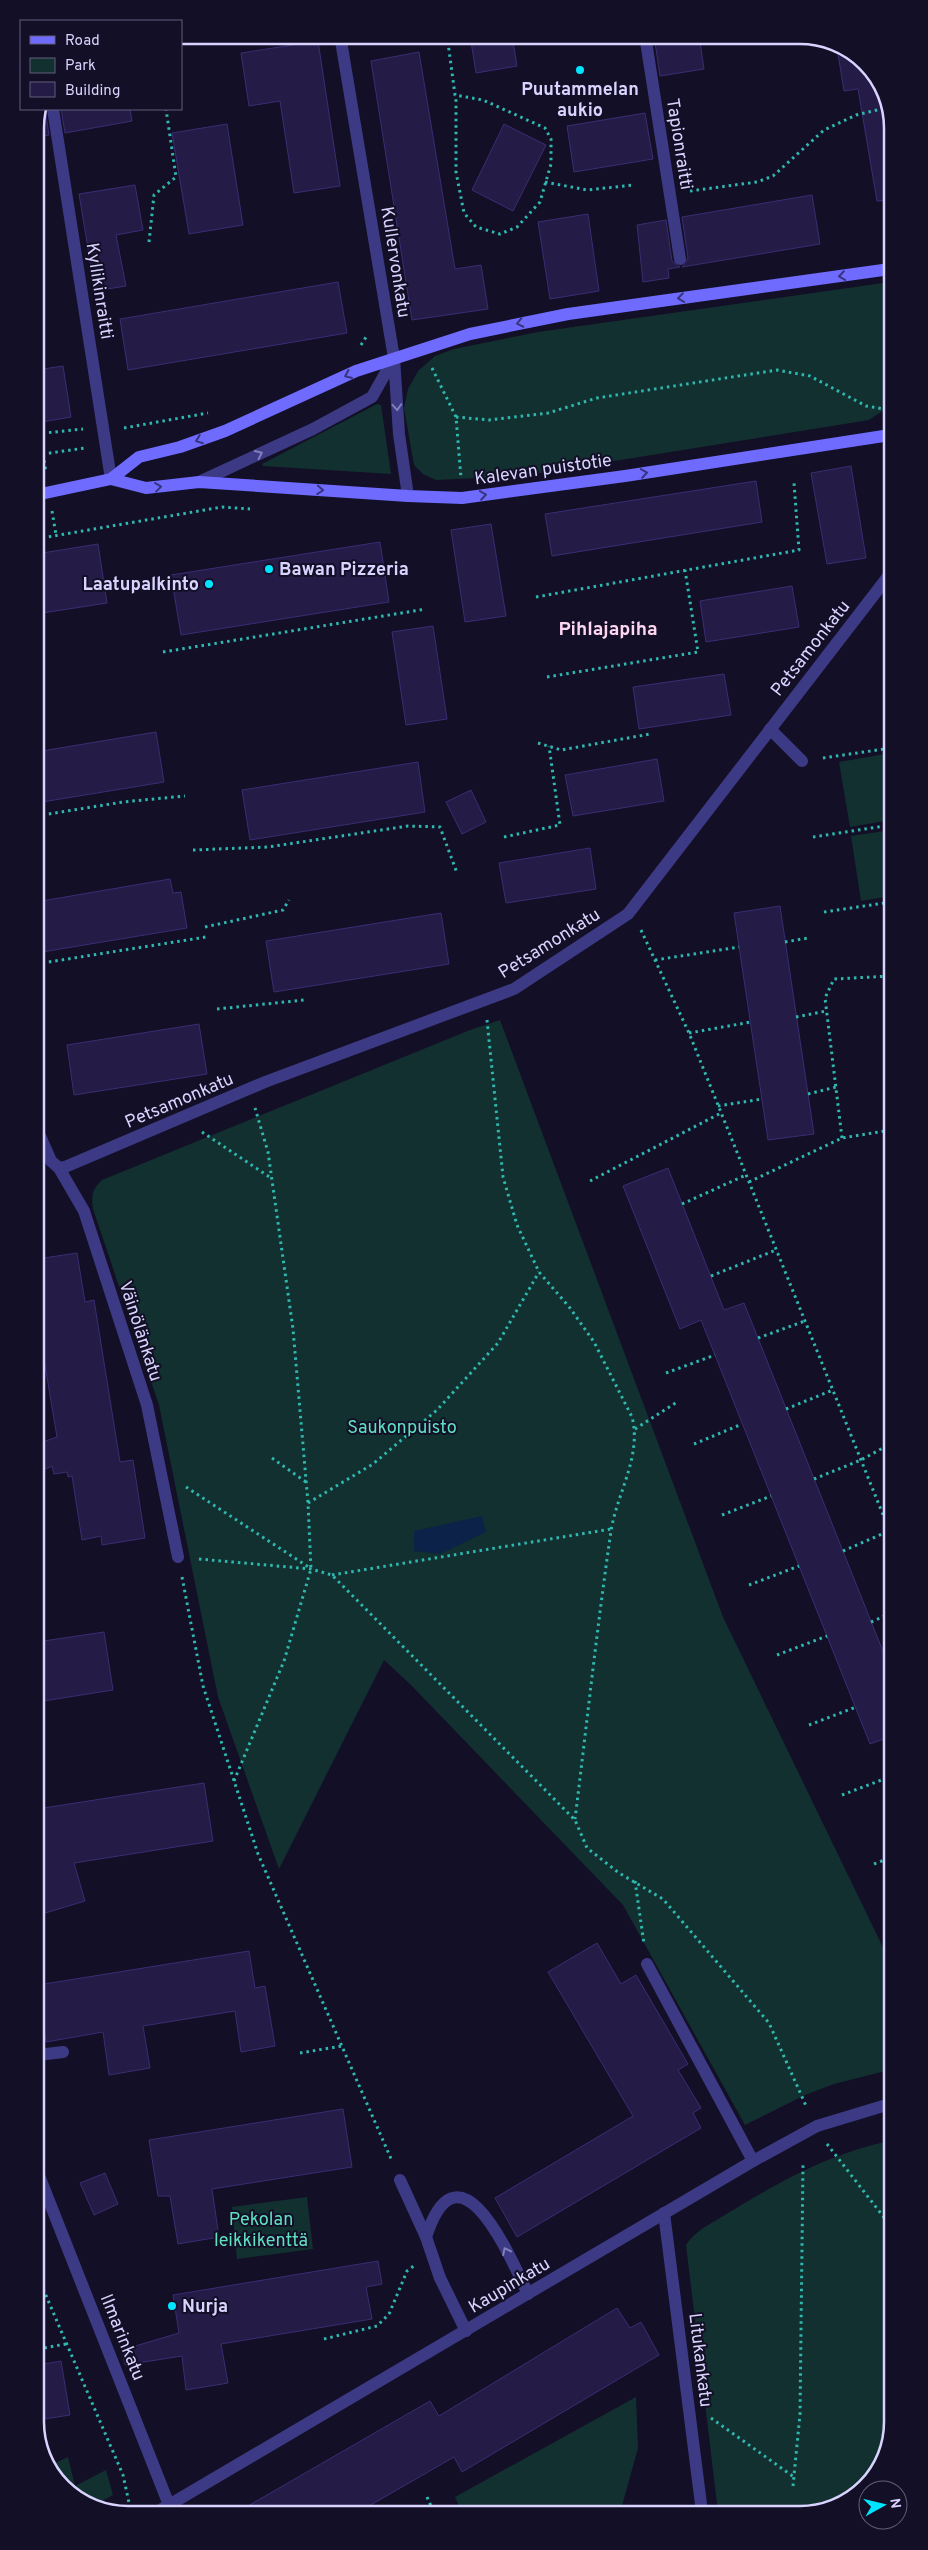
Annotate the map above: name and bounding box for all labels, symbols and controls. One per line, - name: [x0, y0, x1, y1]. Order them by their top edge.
- legend: [20, 20, 182, 110]
- text: Road: [65, 32, 100, 51]
- text: Park: [65, 57, 96, 76]
- marker: Puutammelan aukio: [574, 64, 586, 76]
- place label: Puutammelan aukio: [521, 79, 639, 123]
- text: Building: [65, 82, 120, 101]
- street label: Tapionraitti: [660, 97, 697, 192]
- street label: Kullervonkatu: [374, 205, 415, 320]
- street label: Kyllikinraitti: [80, 241, 117, 341]
- one-way arrow: [837, 270, 846, 280]
- one-way arrow: [676, 292, 684, 303]
- one-way arrow: [516, 317, 525, 327]
- one-way arrow: [344, 368, 353, 379]
- one-way arrow: [391, 403, 402, 411]
- one-way arrow: [195, 434, 204, 444]
- street label: Kalevan puistotie: [473, 449, 613, 492]
- one-way arrow: [254, 450, 263, 460]
- one-way arrow: [639, 469, 648, 479]
- one-way arrow: [155, 482, 163, 493]
- one-way arrow: [317, 485, 325, 496]
- one-way arrow: [479, 490, 487, 501]
- place label: Bawan Pizzeria: [279, 559, 409, 582]
- marker: Bawan Pizzeria: [263, 563, 275, 575]
- place label: Laatupalkinto: [83, 574, 199, 597]
- marker: Laatupalkinto: [203, 578, 215, 590]
- street label: Petsamonkatu: [766, 596, 856, 702]
- district label: Pihlajapiha: [558, 618, 658, 642]
- street label: Petsamonkatu: [495, 904, 605, 985]
- street label: Petsamonkatu: [122, 1068, 237, 1135]
- street label: Väinölänkatu: [113, 1278, 167, 1385]
- park label: Saukonpuisto: [347, 1417, 457, 1440]
- park label: Pekolan leikkikenttä: [214, 2209, 308, 2253]
- one-way arrow: [502, 2247, 512, 2256]
- street label: Kaupinkatu: [465, 2253, 555, 2320]
- street label: Ilmarinkatu: [94, 2291, 149, 2384]
- place label: Nurja: [182, 2296, 228, 2319]
- marker: Nurja: [166, 2300, 178, 2312]
- street label: Litukankatu: [682, 2312, 717, 2409]
- north arrow: [858, 2480, 908, 2530]
- text: N: [885, 2497, 904, 2510]

